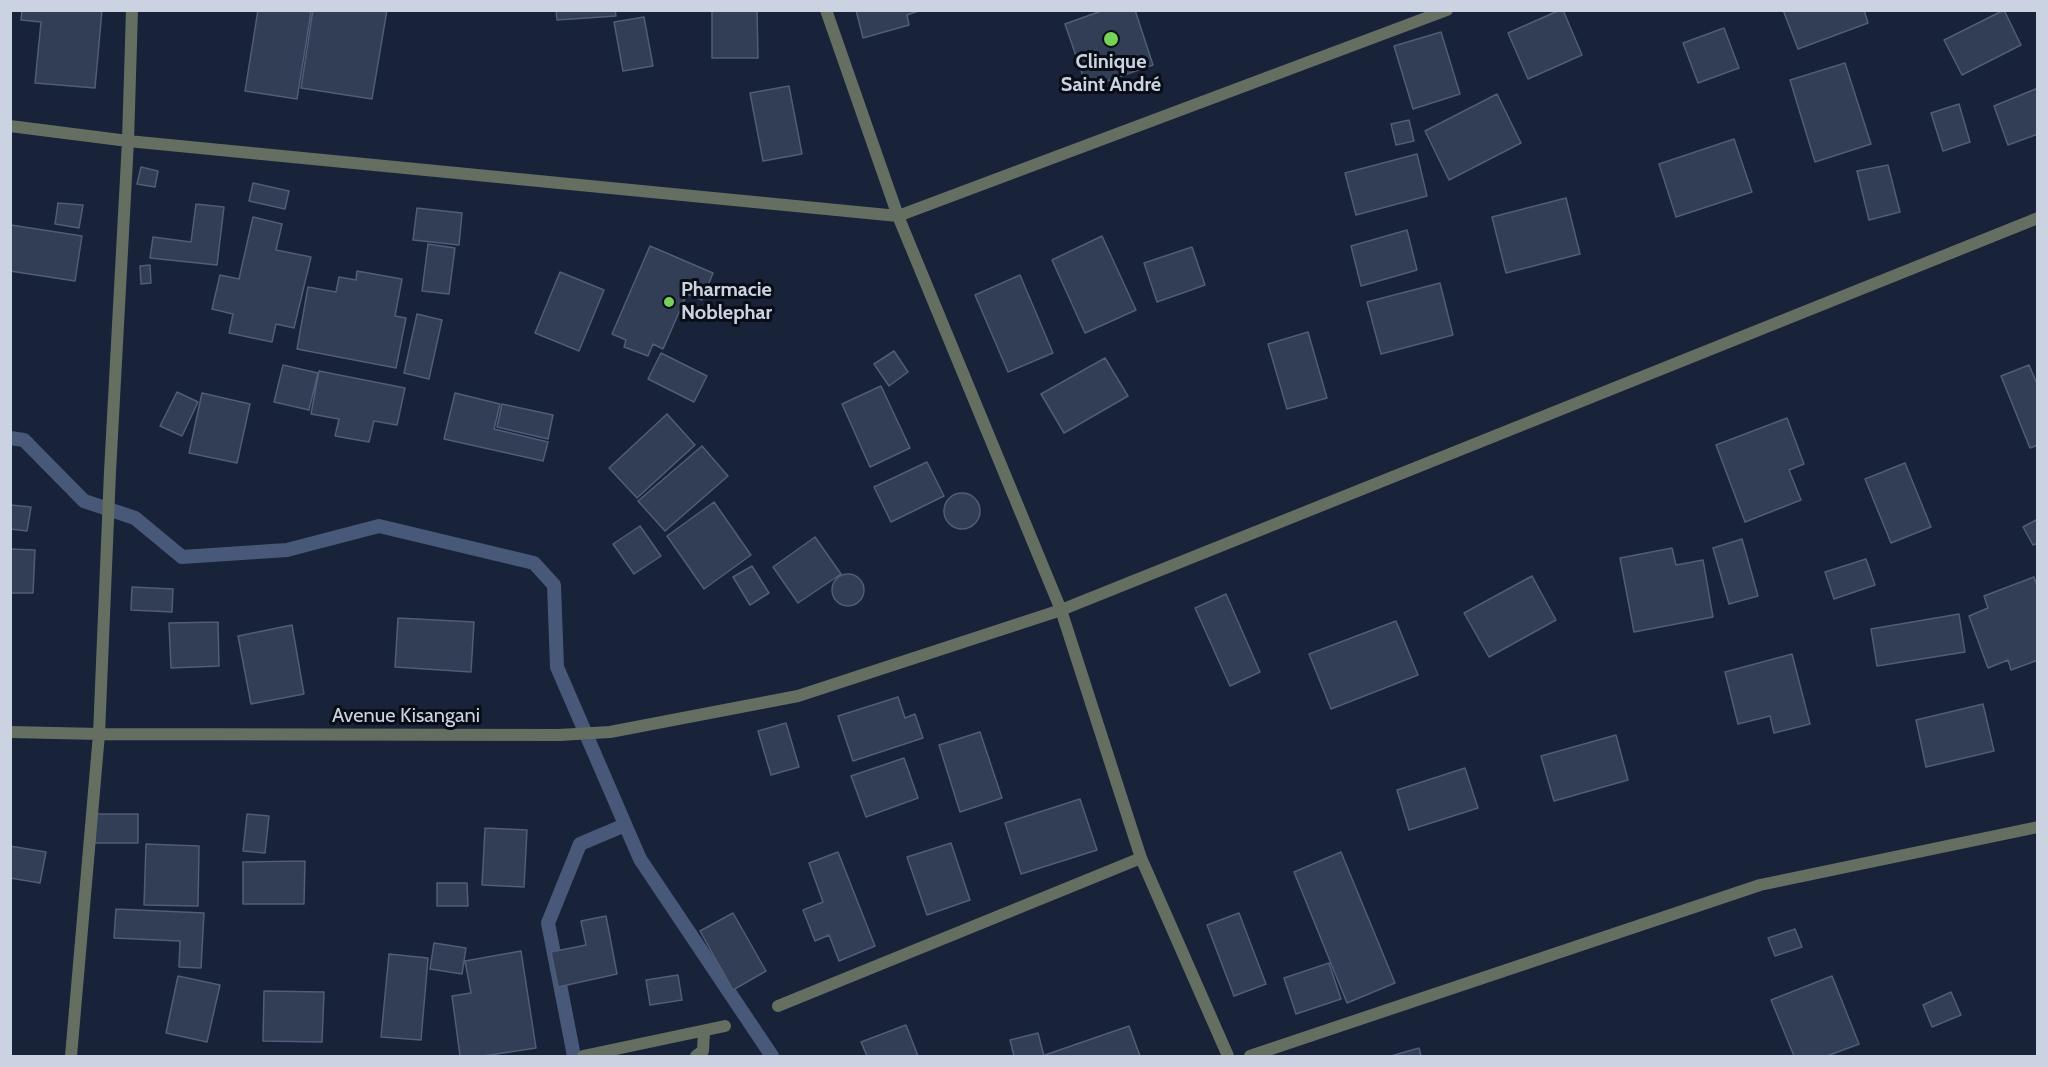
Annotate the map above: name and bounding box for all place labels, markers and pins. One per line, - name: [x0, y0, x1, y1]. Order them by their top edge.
- marker: Clinique Saint André: [1102, 30, 1120, 48]
- place label: Clinique Saint André: [1061, 50, 1161, 97]
- place label: Pharmacie Noblephar: [681, 278, 772, 325]
- marker: Pharmacie Noblephar: [662, 295, 676, 309]

